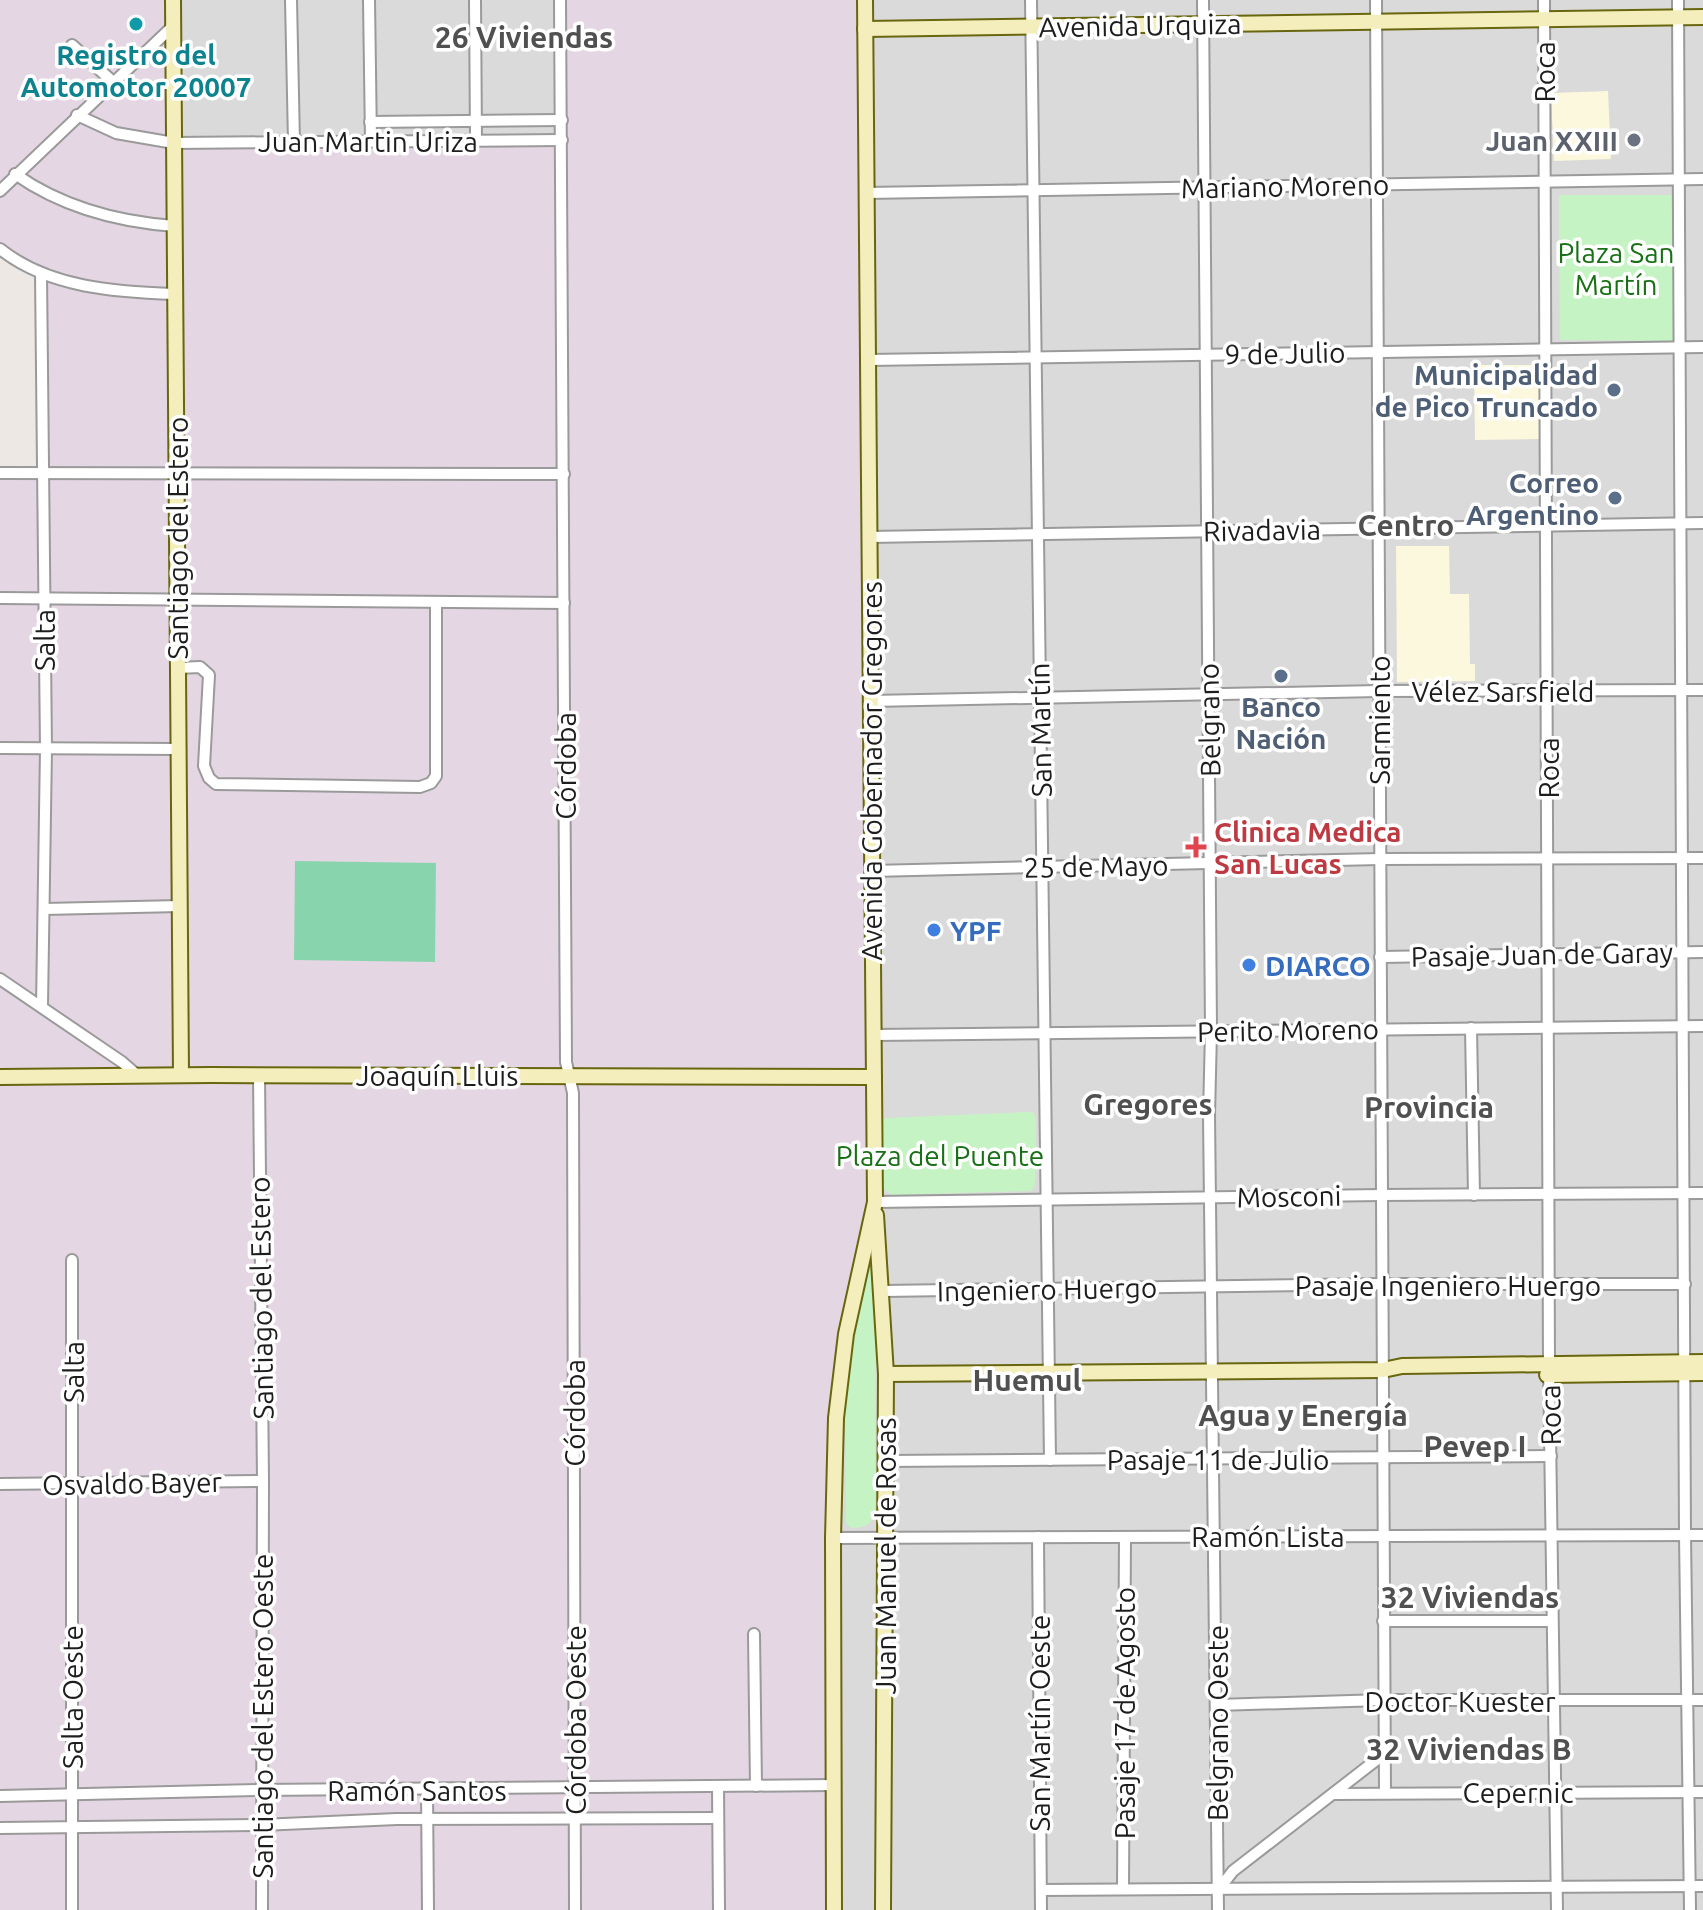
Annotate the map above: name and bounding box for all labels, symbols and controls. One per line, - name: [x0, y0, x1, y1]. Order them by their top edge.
- street label: Avenida Urquiza: [1038, 8, 1242, 42]
- marker: Registro del Automotor 20007: [127, 15, 145, 33]
- district label: 26 Viviendas: [435, 20, 613, 54]
- place label: Registro del Automotor 20007: [20, 39, 252, 102]
- street label: Roca: [1529, 41, 1560, 103]
- place label: Juan XXIII: [1486, 125, 1618, 156]
- street label: Juan Martin Uriza: [258, 126, 478, 157]
- marker: Juan XXIII: [1625, 131, 1643, 149]
- street label: Mariano Moreno: [1181, 169, 1389, 203]
- park label: Plaza San Martín: [1557, 237, 1675, 300]
- street label: 9 de Julio: [1224, 336, 1346, 370]
- place label: Municipalidad de Pico Truncado: [1375, 359, 1598, 422]
- marker: Municipalidad de Pico Truncado: [1605, 381, 1623, 399]
- street label: Santiago del Estero: [162, 417, 193, 660]
- place label: Correo Argentino: [1466, 467, 1599, 530]
- marker: Correo Argentino: [1606, 489, 1624, 507]
- district label: Centro: [1358, 508, 1454, 542]
- street label: Rivadavia: [1203, 513, 1321, 547]
- street label: Avenida Gobernador Gregores: [856, 581, 887, 961]
- street label: Salta: [29, 609, 60, 671]
- street label: Sarmiento: [1364, 655, 1395, 785]
- street label: San Martín: [1023, 662, 1057, 798]
- street label: Belgrano: [1193, 663, 1225, 777]
- marker: Banco Nación: [1272, 667, 1290, 685]
- street label: Vélez Sarsfield: [1412, 676, 1594, 707]
- place label: Banco Nación: [1236, 691, 1326, 754]
- street label: Córdoba: [550, 712, 581, 820]
- street label: Roca: [1533, 737, 1564, 799]
- place label: Clinica Medica San Lucas: [1214, 816, 1401, 879]
- marker: Clinica Medica San Lucas: [1185, 836, 1207, 858]
- street label: 25 de Mayo: [1023, 849, 1169, 883]
- place label: YPF: [950, 915, 1001, 946]
- marker: YPF: [925, 921, 943, 939]
- street label: Pasaje Juan de Garay: [1411, 936, 1673, 972]
- place label: DIARCO: [1265, 950, 1371, 981]
- marker: DIARCO: [1240, 956, 1258, 974]
- street label: Perito Moreno: [1197, 1013, 1379, 1047]
- street label: Joaquín Lluis: [356, 1060, 518, 1091]
- district label: Gregores: [1083, 1087, 1213, 1121]
- district label: Provincia: [1364, 1090, 1494, 1124]
- park label: Plaza del Puente: [836, 1140, 1044, 1171]
- street label: Santiago del Estero: [243, 1176, 279, 1420]
- street label: Mosconi: [1236, 1180, 1342, 1212]
- street label: Pasaje Ingeniero Huergo: [1295, 1270, 1601, 1301]
- street label: Ingeniero Huergo: [937, 1272, 1157, 1306]
- street label: Salta: [58, 1341, 89, 1403]
- street label: Córdoba: [559, 1359, 590, 1467]
- district label: Huemul: [972, 1363, 1082, 1397]
- street label: Roca: [1534, 1384, 1566, 1446]
- district label: Agua y Energía: [1198, 1398, 1408, 1432]
- street label: Juan Manuel de Rosas: [870, 1417, 901, 1695]
- district label: Pevep I: [1424, 1429, 1526, 1463]
- street label: Pasaje 11 de Julio: [1107, 1444, 1329, 1475]
- street label: Osvaldo Bayer: [42, 1466, 223, 1500]
- street label: Ramón Lista: [1191, 1521, 1345, 1552]
- street label: Santiago del Estero Oeste: [247, 1553, 278, 1879]
- district label: 32 Viviendas: [1381, 1580, 1559, 1614]
- street label: Pasaje 17 de Agosto: [1109, 1587, 1140, 1839]
- street label: San Martín Oeste: [1024, 1615, 1055, 1831]
- street label: Salta Oeste: [57, 1625, 88, 1769]
- street label: Córdoba Oeste: [560, 1625, 591, 1815]
- street label: Belgrano Oeste: [1202, 1625, 1233, 1821]
- street label: Doctor Kuester: [1364, 1686, 1556, 1717]
- district label: 32 Viviendas B: [1366, 1732, 1572, 1766]
- street label: Ramón Santos: [327, 1775, 507, 1806]
- street label: Cepernic: [1463, 1777, 1573, 1808]

